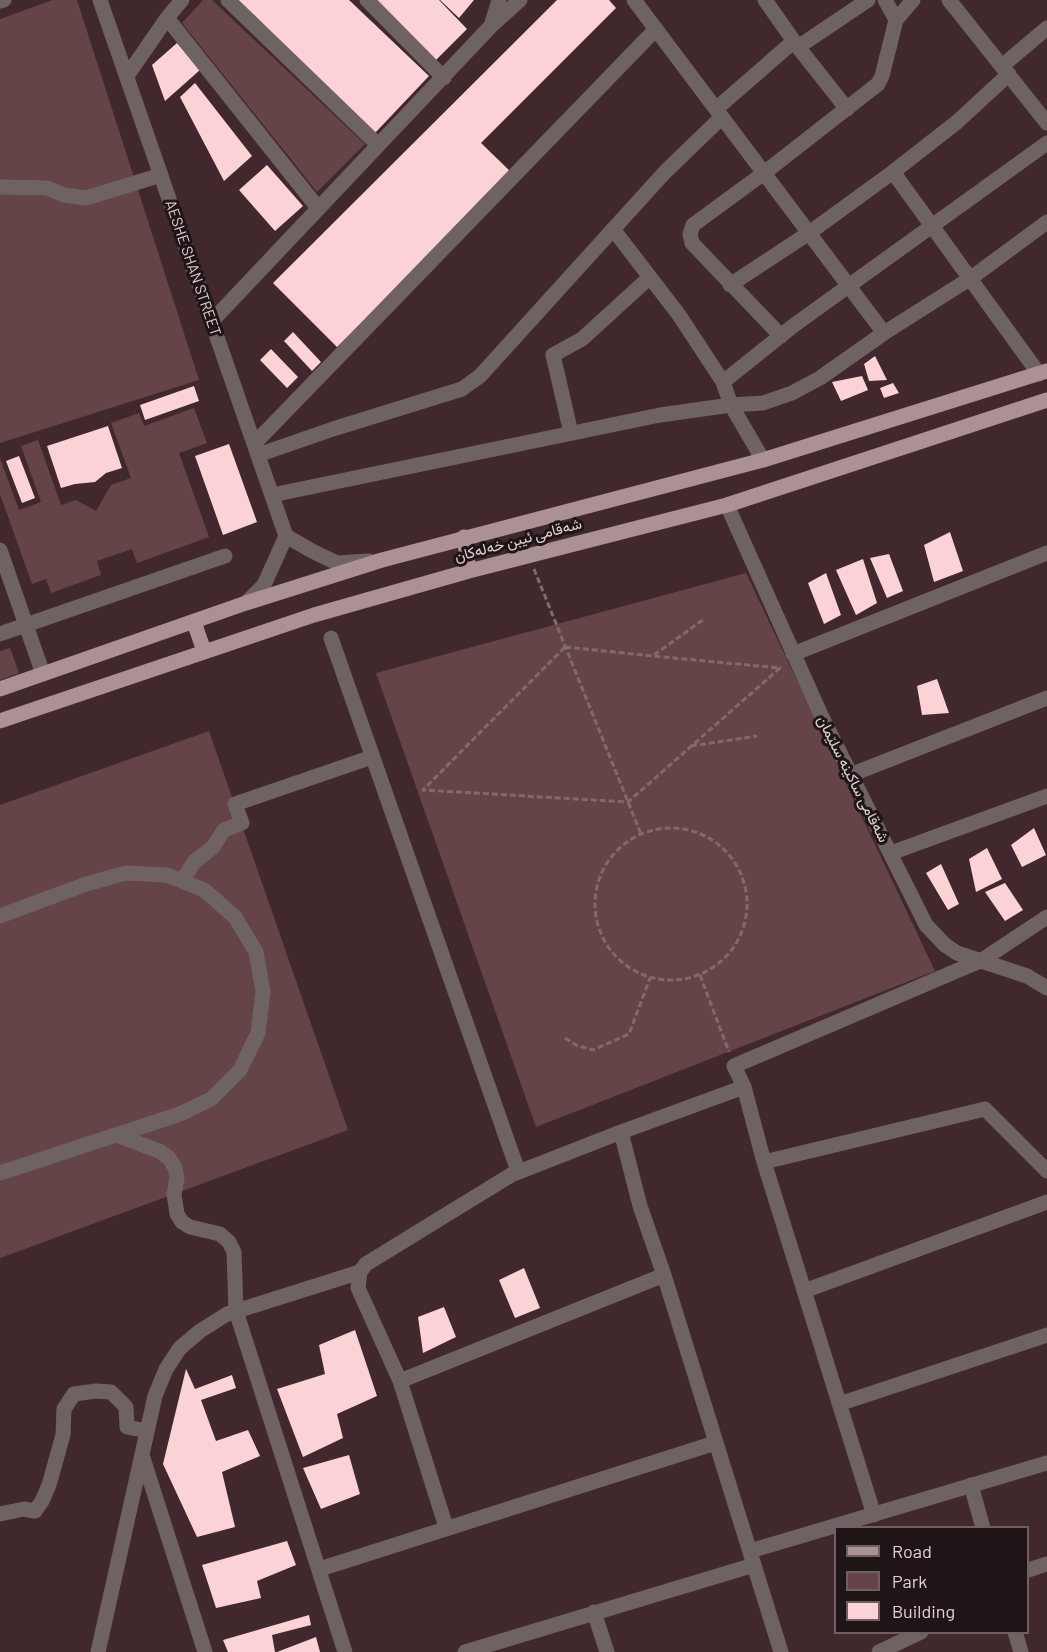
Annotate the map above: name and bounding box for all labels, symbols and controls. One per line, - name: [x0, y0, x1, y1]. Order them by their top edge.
- street label: AESHE SHAN STREET: [161, 198, 225, 338]
- street label: شەقامی ئیبن خەلەکان: [452, 514, 584, 566]
- street label: شەقامی ساکینە سلێمان: [813, 713, 893, 845]
- legend: [834, 1526, 1029, 1634]
- text: Road: [892, 1540, 932, 1562]
- text: Park: [892, 1570, 927, 1592]
- text: Building: [892, 1600, 955, 1622]

